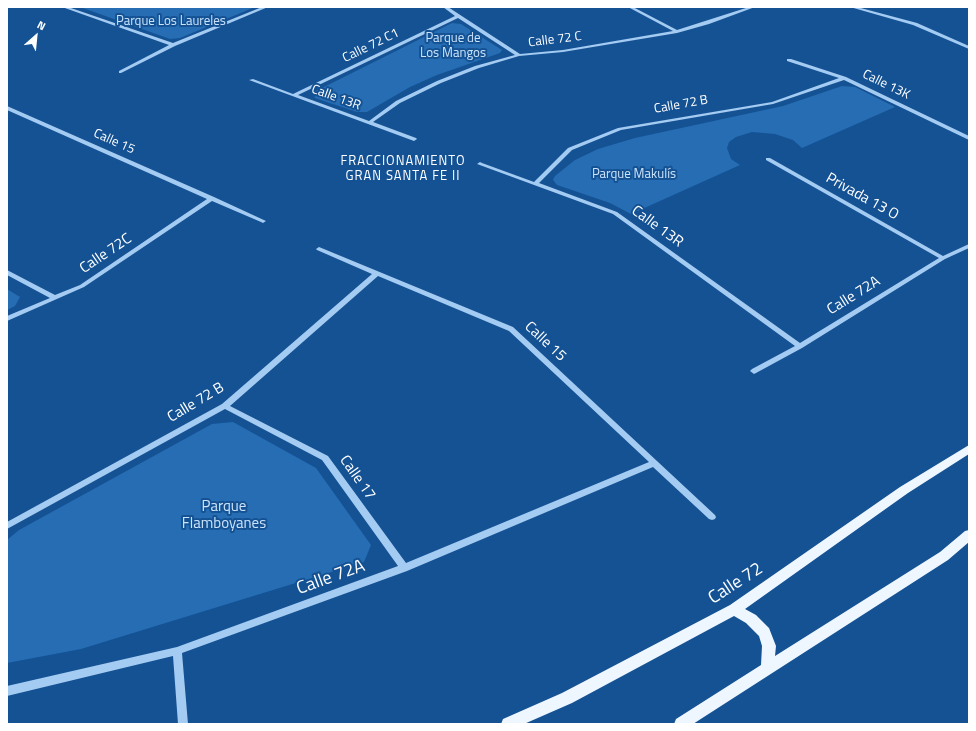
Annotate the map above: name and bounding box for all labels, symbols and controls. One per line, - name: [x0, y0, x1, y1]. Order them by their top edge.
- park label: Parque Los Laureles: [116, 14, 226, 30]
- north arrow: [16, 16, 56, 56]
- text: N: [34, 16, 48, 34]
- street label: Calle 72 C1: [340, 26, 402, 66]
- street label: Calle 72 C: [527, 29, 583, 51]
- park label: Parque de Los Mangos: [420, 31, 486, 62]
- street label: Calle 13K: [860, 67, 912, 103]
- street label: Calle 13R: [309, 82, 363, 114]
- street label: Calle 72 B: [653, 93, 709, 117]
- street label: Calle 15: [91, 126, 137, 158]
- district label: FRACCIONAMIENTO GRAN SANTA FE II: [341, 154, 465, 185]
- park label: Parque Makulís: [592, 167, 676, 183]
- street label: Privada 13 O: [822, 170, 902, 224]
- street label: Calle 13R: [628, 202, 686, 252]
- street label: Calle 72C: [77, 230, 135, 278]
- street label: Calle 72A: [824, 273, 884, 319]
- street label: Calle 15: [520, 318, 570, 366]
- street label: Calle 72 B: [164, 379, 228, 427]
- street label: Calle 17: [335, 452, 379, 504]
- park label: Parque Flamboyanes: [182, 498, 266, 533]
- street label: Calle 72A: [294, 556, 368, 600]
- street label: Calle 72: [705, 559, 767, 609]

